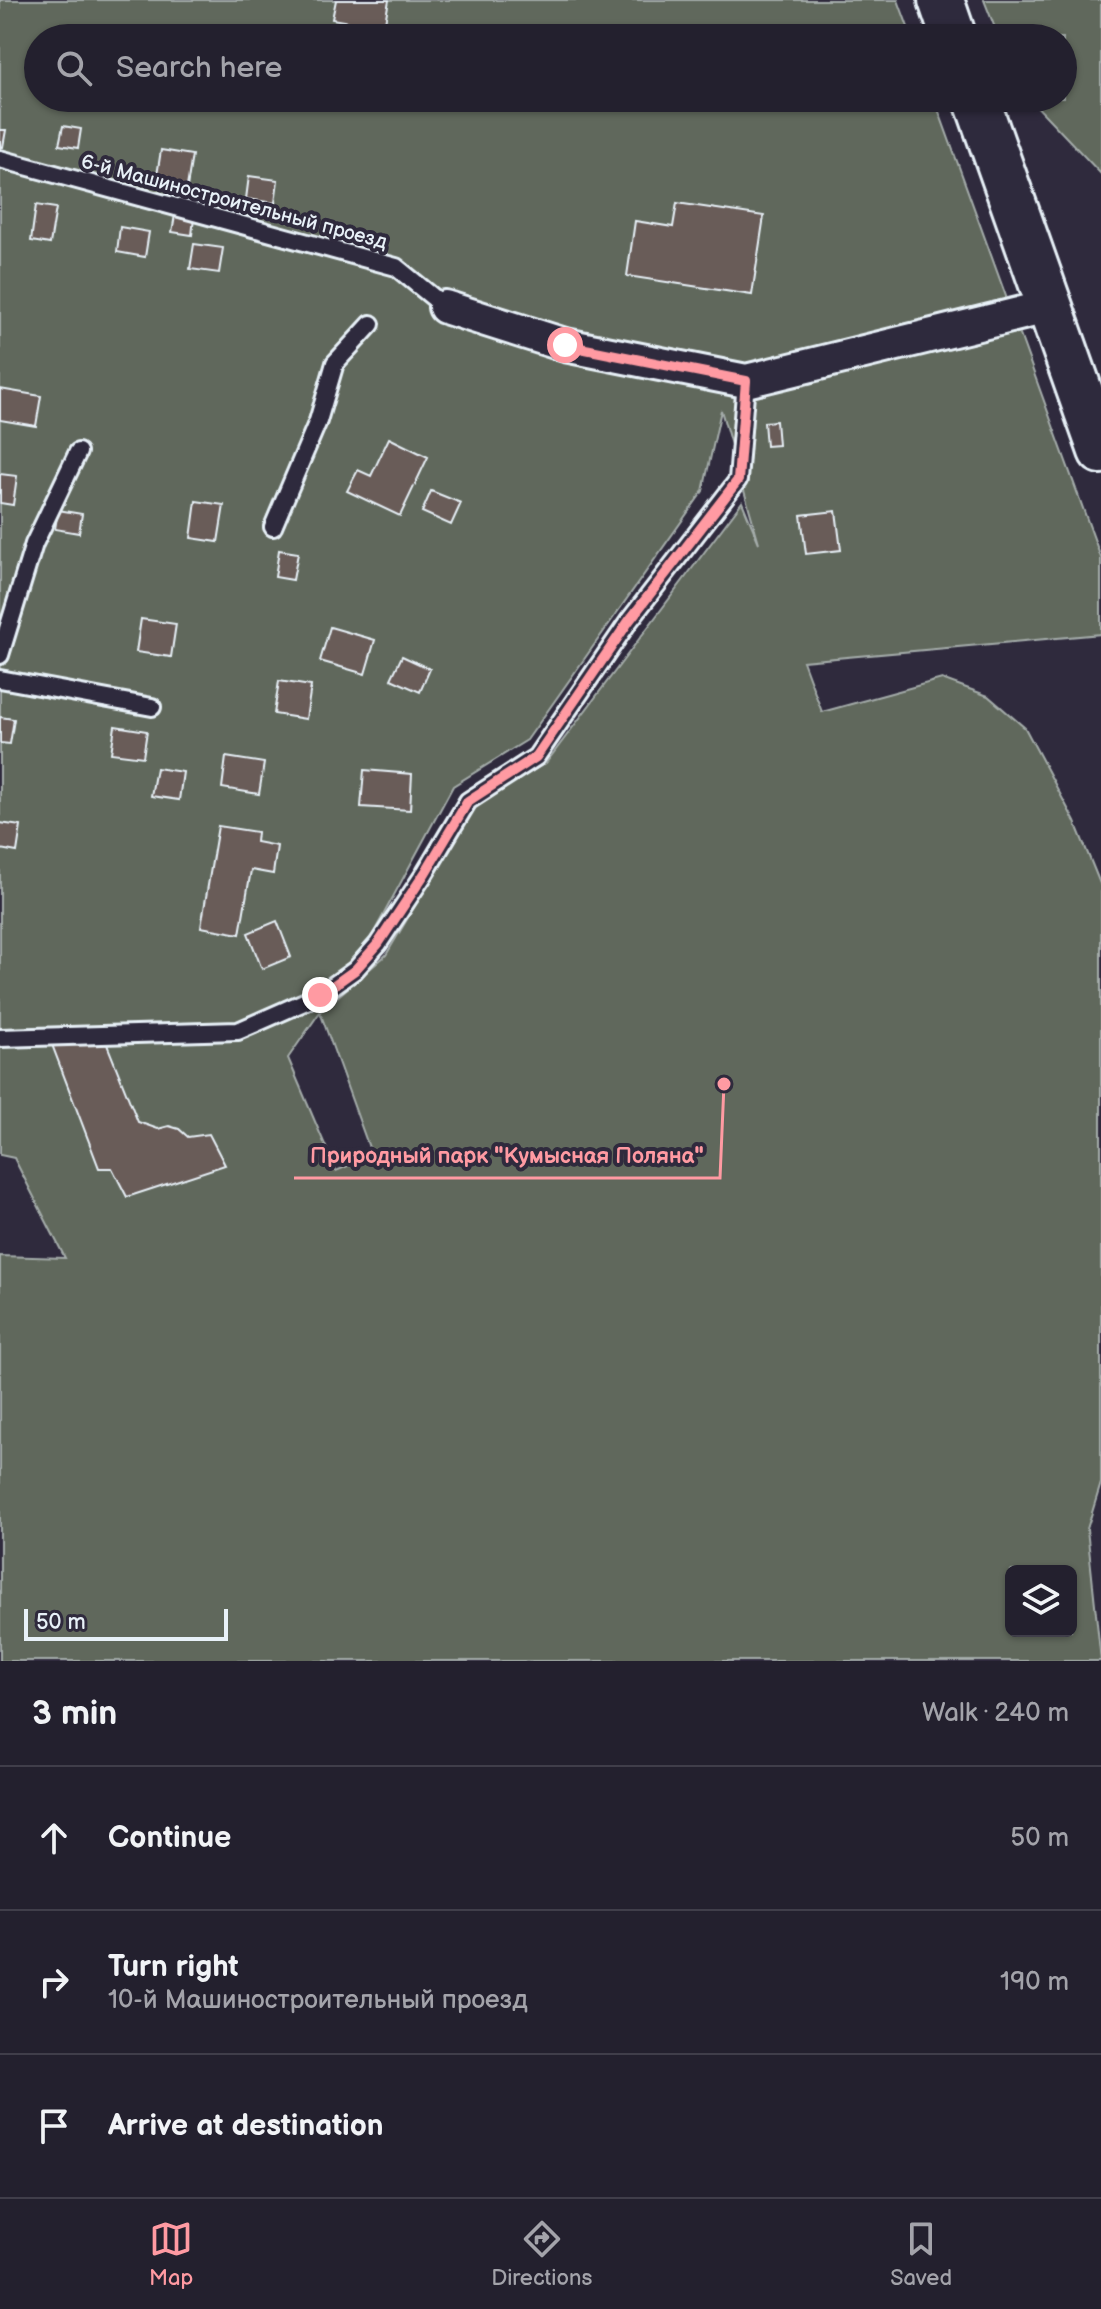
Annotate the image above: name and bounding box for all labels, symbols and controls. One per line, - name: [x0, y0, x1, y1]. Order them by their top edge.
- search box: [24, 24, 1077, 112]
- icon: search: [52, 46, 96, 90]
- text: Search here: [116, 50, 282, 86]
- street label: 6-й Машиностроительный проезд: [78, 150, 390, 254]
- route start: [547, 327, 583, 363]
- route end: [302, 977, 338, 1013]
- callout: Природный парк "Кумысная Поляна": [294, 1132, 720, 1178]
- text: Природный парк "Кумысная Поляна": [310, 1143, 704, 1170]
- map controls: [1005, 1565, 1077, 1637]
- button: layers: [1005, 1565, 1077, 1637]
- scale bar: [24, 1605, 228, 1641]
- text: 50 m: [36, 1609, 86, 1636]
- text: 3 min: [32, 1693, 117, 1734]
- text: Walk · 240 m: [922, 1698, 1069, 1729]
- icon: ahead: [32, 1816, 76, 1860]
- text: Continue: [108, 1820, 231, 1856]
- text: 50 m: [1010, 1823, 1069, 1854]
- text: Turn right: [108, 1949, 239, 1985]
- icon: right: [32, 1960, 76, 2004]
- text: 190 m: [1000, 1967, 1069, 1998]
- text: 10-й Машиностроительный проезд: [108, 1985, 528, 2016]
- icon: arrive: [32, 2104, 76, 2148]
- text: Arrive at destination: [108, 2108, 384, 2144]
- tab: Map: [149, 2217, 193, 2292]
- tab: Directions: [491, 2217, 592, 2292]
- tab: Saved: [890, 2217, 952, 2292]

